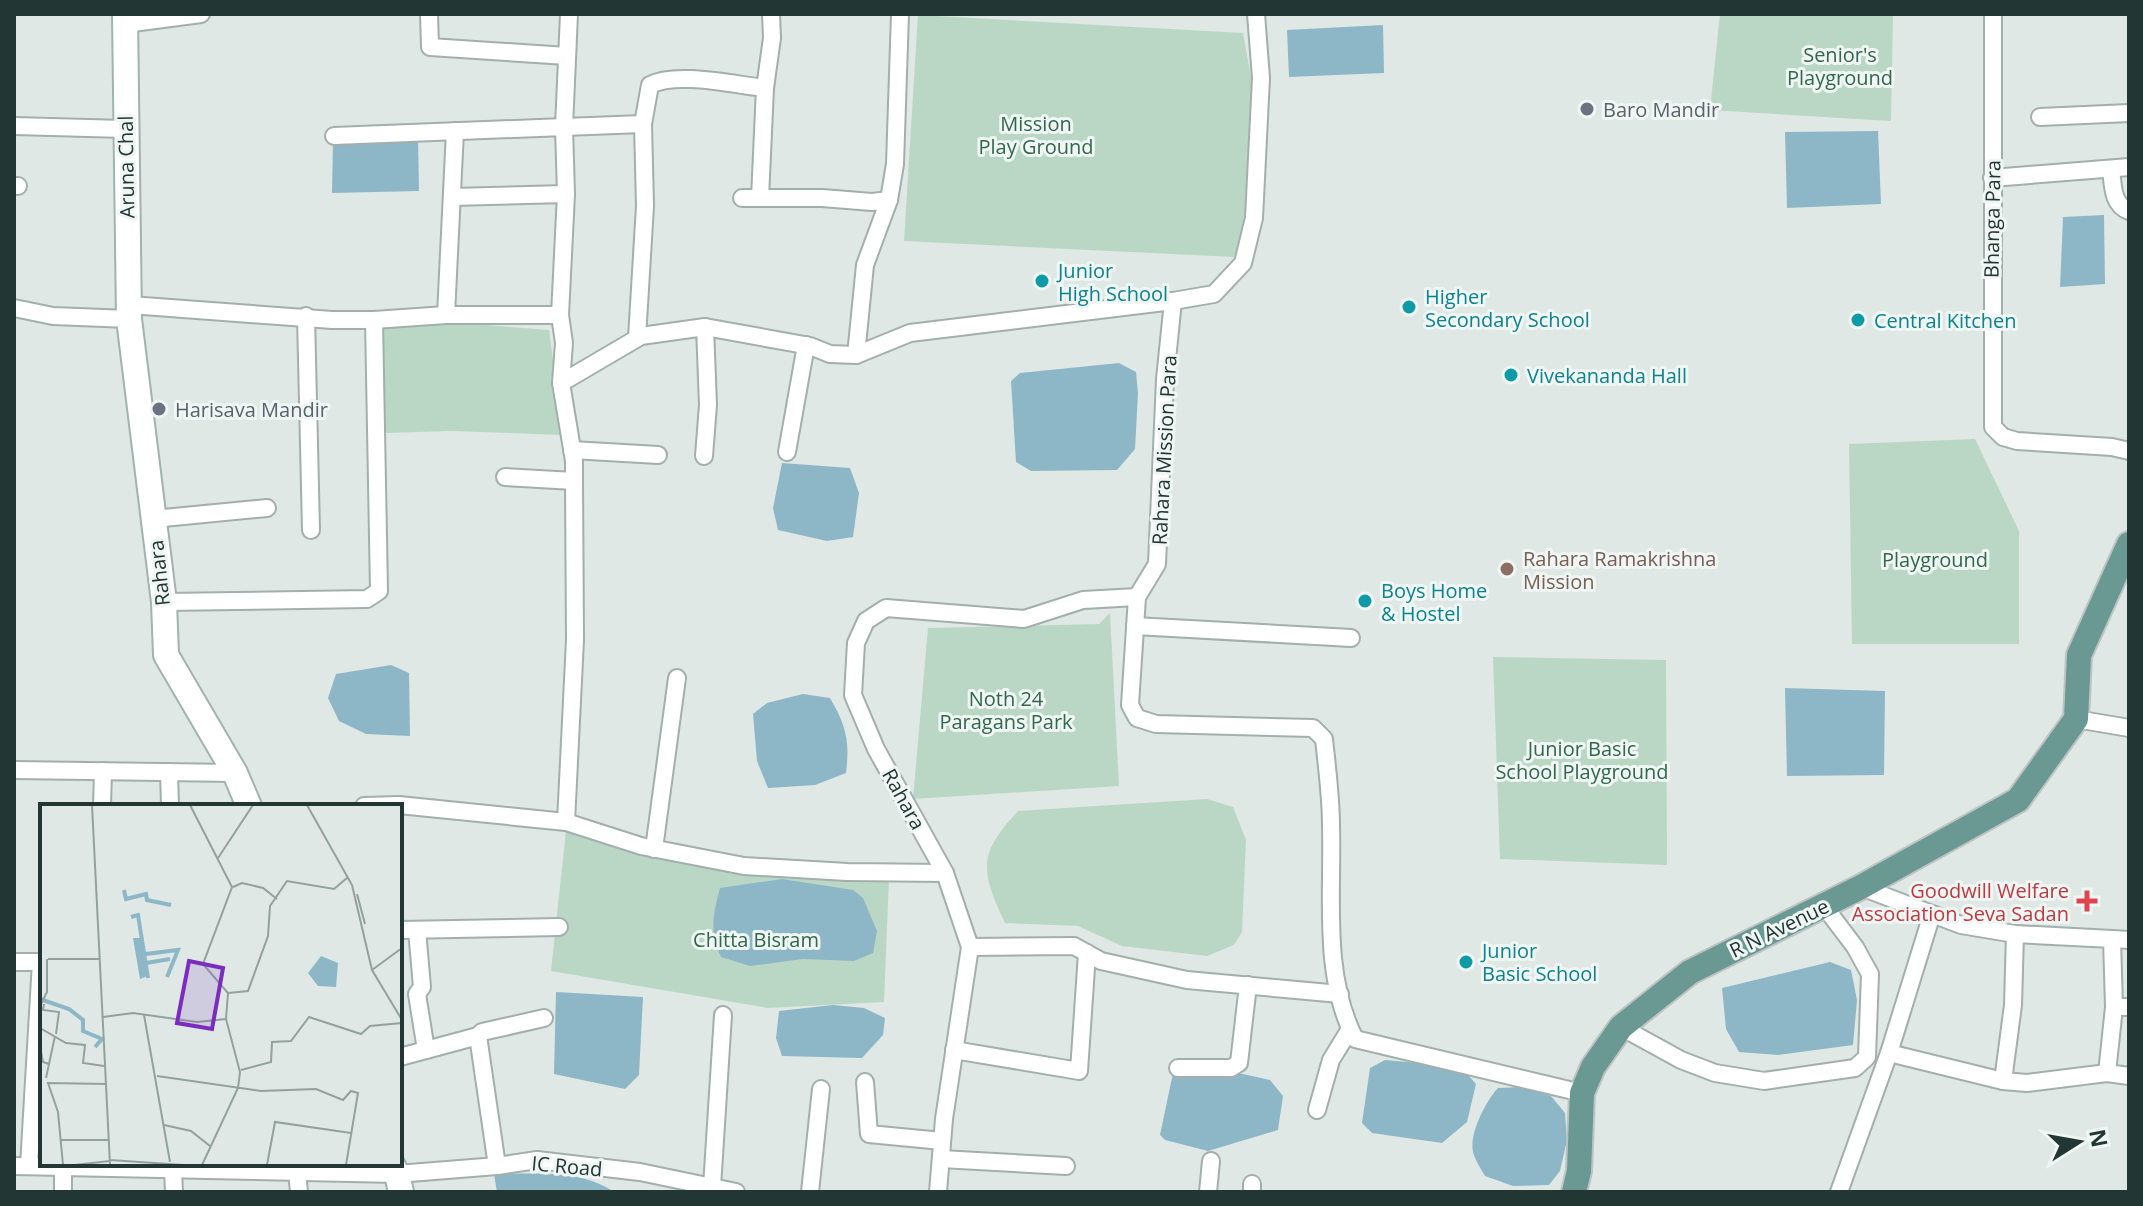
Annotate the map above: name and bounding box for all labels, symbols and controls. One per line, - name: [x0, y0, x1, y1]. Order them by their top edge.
- park label: Senior's Playground: [1787, 41, 1893, 91]
- place label: Baro Mandir: [1603, 96, 1719, 123]
- marker: Baro Mandir: [1578, 100, 1596, 118]
- park label: Mission Play Ground: [979, 110, 1093, 160]
- street label: Aruna Chal: [112, 115, 140, 219]
- street label: Bhanga Para: [1977, 160, 2007, 278]
- place label: Junior High School: [1056, 257, 1168, 307]
- marker: Junior High School: [1033, 272, 1051, 290]
- place label: Higher Secondary School: [1425, 283, 1590, 333]
- marker: Higher Secondary School: [1400, 298, 1418, 316]
- place label: Central Kitchen: [1874, 307, 2017, 334]
- marker: Central Kitchen: [1849, 311, 1867, 329]
- street label: Rahara Mission Para: [1146, 354, 1182, 546]
- place label: Vivekananda Hall: [1527, 362, 1687, 389]
- marker: Vivekananda Hall: [1502, 366, 1520, 384]
- place label: Harisava Mandir: [175, 396, 328, 423]
- marker: Harisava Mandir: [150, 400, 168, 418]
- street label: Rahara: [142, 539, 176, 607]
- place label: Rahara Ramakrishna Mission: [1523, 545, 1716, 595]
- park label: Playground: [1882, 546, 1988, 573]
- marker: Rahara Ramakrishna Mission: [1498, 560, 1516, 578]
- place label: Boys Home & Hostel: [1381, 577, 1487, 627]
- marker: Boys Home & Hostel: [1356, 592, 1374, 610]
- park label: Noth 24 Paragans Park: [939, 685, 1073, 735]
- park label: Junior Basic School Playground: [1495, 735, 1669, 785]
- street label: Rahara: [876, 764, 932, 834]
- inset map: [40, 804, 402, 1166]
- place label: Goodwill Welfare Association Seva Sadan: [1852, 877, 2069, 927]
- marker: Goodwill Welfare Association Seva Sadan: [2076, 890, 2098, 912]
- street label: R N Avenue: [1725, 892, 1833, 964]
- park label: Chitta Bisram: [693, 926, 819, 953]
- place label: Junior Basic School: [1480, 937, 1597, 987]
- marker: Junior Basic School: [1457, 953, 1475, 971]
- north arrow: [2039, 1102, 2119, 1182]
- text: N: [2083, 1126, 2116, 1150]
- street label: IC Road: [530, 1149, 604, 1183]

